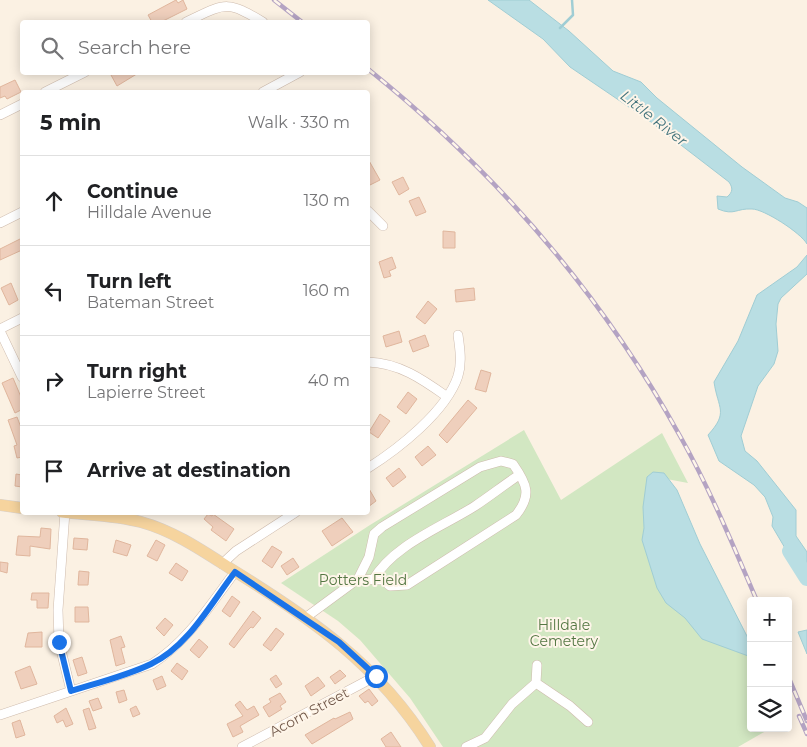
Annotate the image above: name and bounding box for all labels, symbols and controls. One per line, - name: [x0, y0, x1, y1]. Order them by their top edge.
- search box: [20, 20, 370, 75]
- icon: search: [38, 34, 66, 62]
- text: Search here: [78, 36, 191, 59]
- water label: Little River: [617, 86, 692, 151]
- text: 5 min: [40, 110, 101, 135]
- text: Walk · 330 m: [248, 113, 350, 132]
- text: Continue: [87, 180, 178, 203]
- icon: ahead: [40, 187, 68, 215]
- text: 130 m: [303, 191, 350, 210]
- text: Hilldale Avenue: [87, 203, 212, 222]
- text: Turn left: [87, 270, 172, 293]
- icon: left: [40, 277, 68, 305]
- text: 160 m: [303, 281, 350, 300]
- text: Bateman Street: [87, 293, 214, 312]
- text: Turn right: [87, 360, 187, 383]
- icon: right: [40, 367, 68, 395]
- text: 40 m: [308, 371, 350, 390]
- text: Lapierre Street: [87, 383, 205, 402]
- icon: arrive: [40, 457, 68, 485]
- text: Arrive at destination: [87, 459, 291, 482]
- park label: Potters Field: [319, 571, 407, 589]
- map controls: [747, 597, 792, 732]
- button: +: [747, 597, 792, 642]
- park label: Hilldale Cemetery: [530, 616, 599, 650]
- route end: [48, 631, 71, 654]
- button: −: [747, 642, 792, 687]
- route start: [365, 665, 388, 688]
- street label: Acorn Street: [266, 683, 352, 740]
- button: layers: [747, 687, 792, 732]

